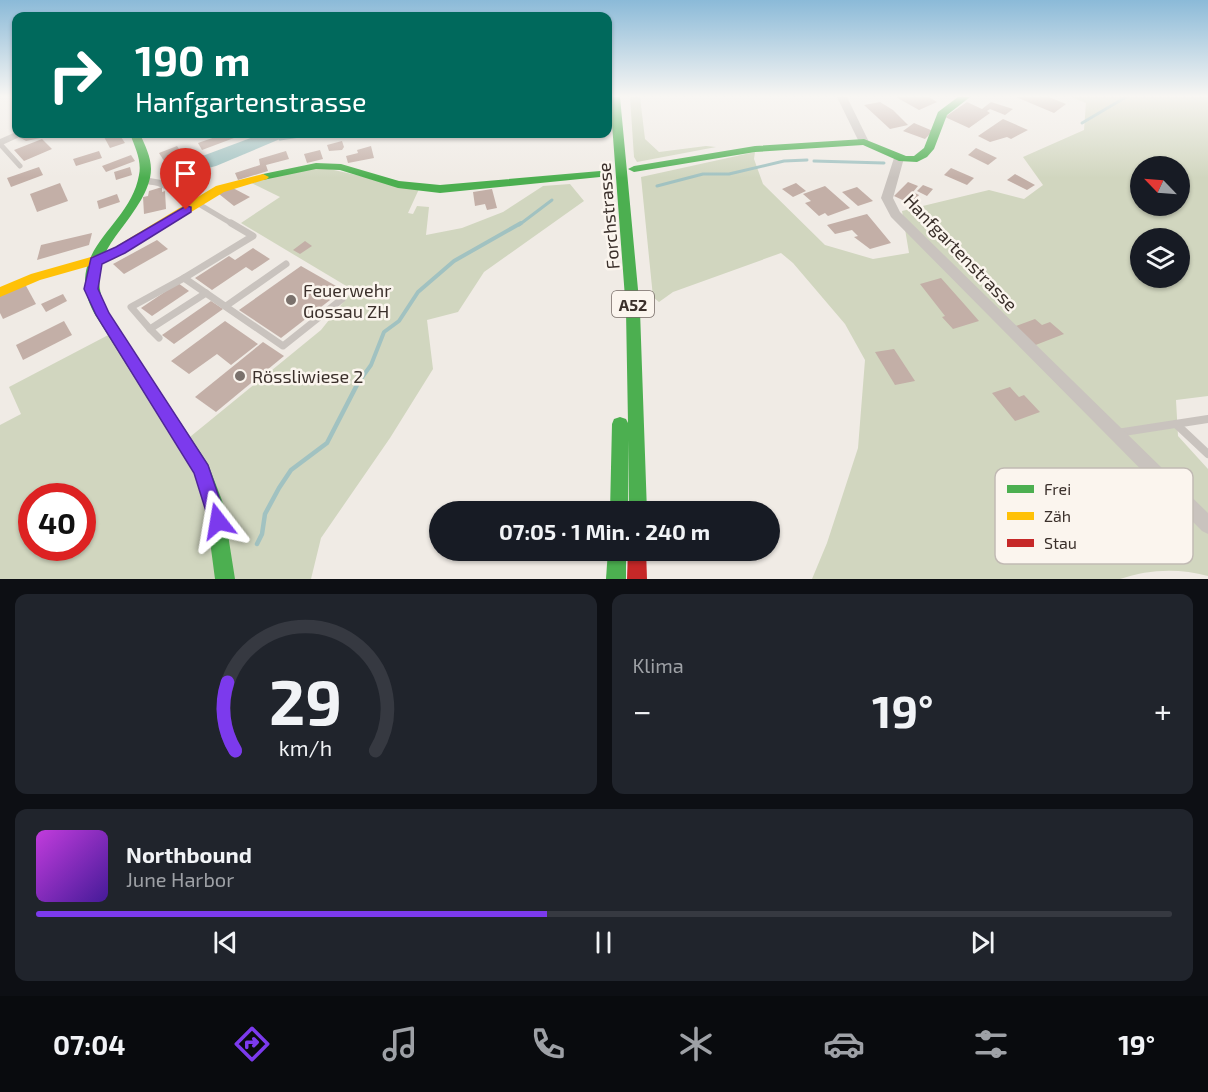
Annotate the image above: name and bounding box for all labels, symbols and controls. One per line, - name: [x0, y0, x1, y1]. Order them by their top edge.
- text: 190 m: [135, 34, 251, 84]
- icon: right: [36, 36, 114, 114]
- text: Hanfgartenstrasse: [135, 85, 366, 117]
- pin: [160, 148, 211, 210]
- north arrow: [1130, 156, 1190, 216]
- map controls: [1130, 156, 1190, 288]
- icon: arrive: [169, 157, 202, 190]
- street label: Forchstrasse: [592, 162, 624, 270]
- street label: Hanfgartenstrasse: [900, 189, 1022, 315]
- button: layers: [1130, 228, 1190, 288]
- place label: Feuerwehr Gossau ZH: [303, 279, 391, 322]
- road number: A52: [612, 291, 654, 317]
- marker: Feuerwehr Gossau ZH: [284, 293, 298, 307]
- place label: Rössliwiese 2: [252, 365, 363, 387]
- marker: Rössliwiese 2: [233, 369, 247, 383]
- legend: [995, 468, 1193, 564]
- text: Frei: [1044, 479, 1071, 498]
- speed limit sign: 40: [18, 483, 96, 561]
- position arrow: [186, 489, 250, 553]
- text: Zäh: [1044, 506, 1071, 525]
- text: 07:05 · 1 Min. · 240 m: [499, 518, 710, 544]
- text: Stau: [1044, 533, 1077, 552]
- text: Klima: [633, 653, 684, 677]
- text: 29: [269, 663, 342, 738]
- text: 19°: [872, 683, 934, 737]
- text: −: [633, 690, 652, 730]
- text: +: [1154, 690, 1172, 730]
- text: km/h: [279, 735, 332, 760]
- text: Northbound: [126, 841, 252, 867]
- text: June Harbor: [126, 867, 234, 891]
- icon: previous: [209, 926, 242, 959]
- icon: pause: [587, 926, 620, 959]
- icon: next: [966, 926, 999, 959]
- icon: directions: [231, 1023, 273, 1065]
- icon: music: [379, 1023, 421, 1065]
- icon: phone: [527, 1023, 569, 1065]
- icon: climate: [675, 1023, 717, 1065]
- icon: car: [823, 1023, 865, 1065]
- icon: filters: [970, 1023, 1012, 1065]
- text: 07:04: [53, 1028, 125, 1060]
- text: 19°: [1118, 1028, 1155, 1060]

